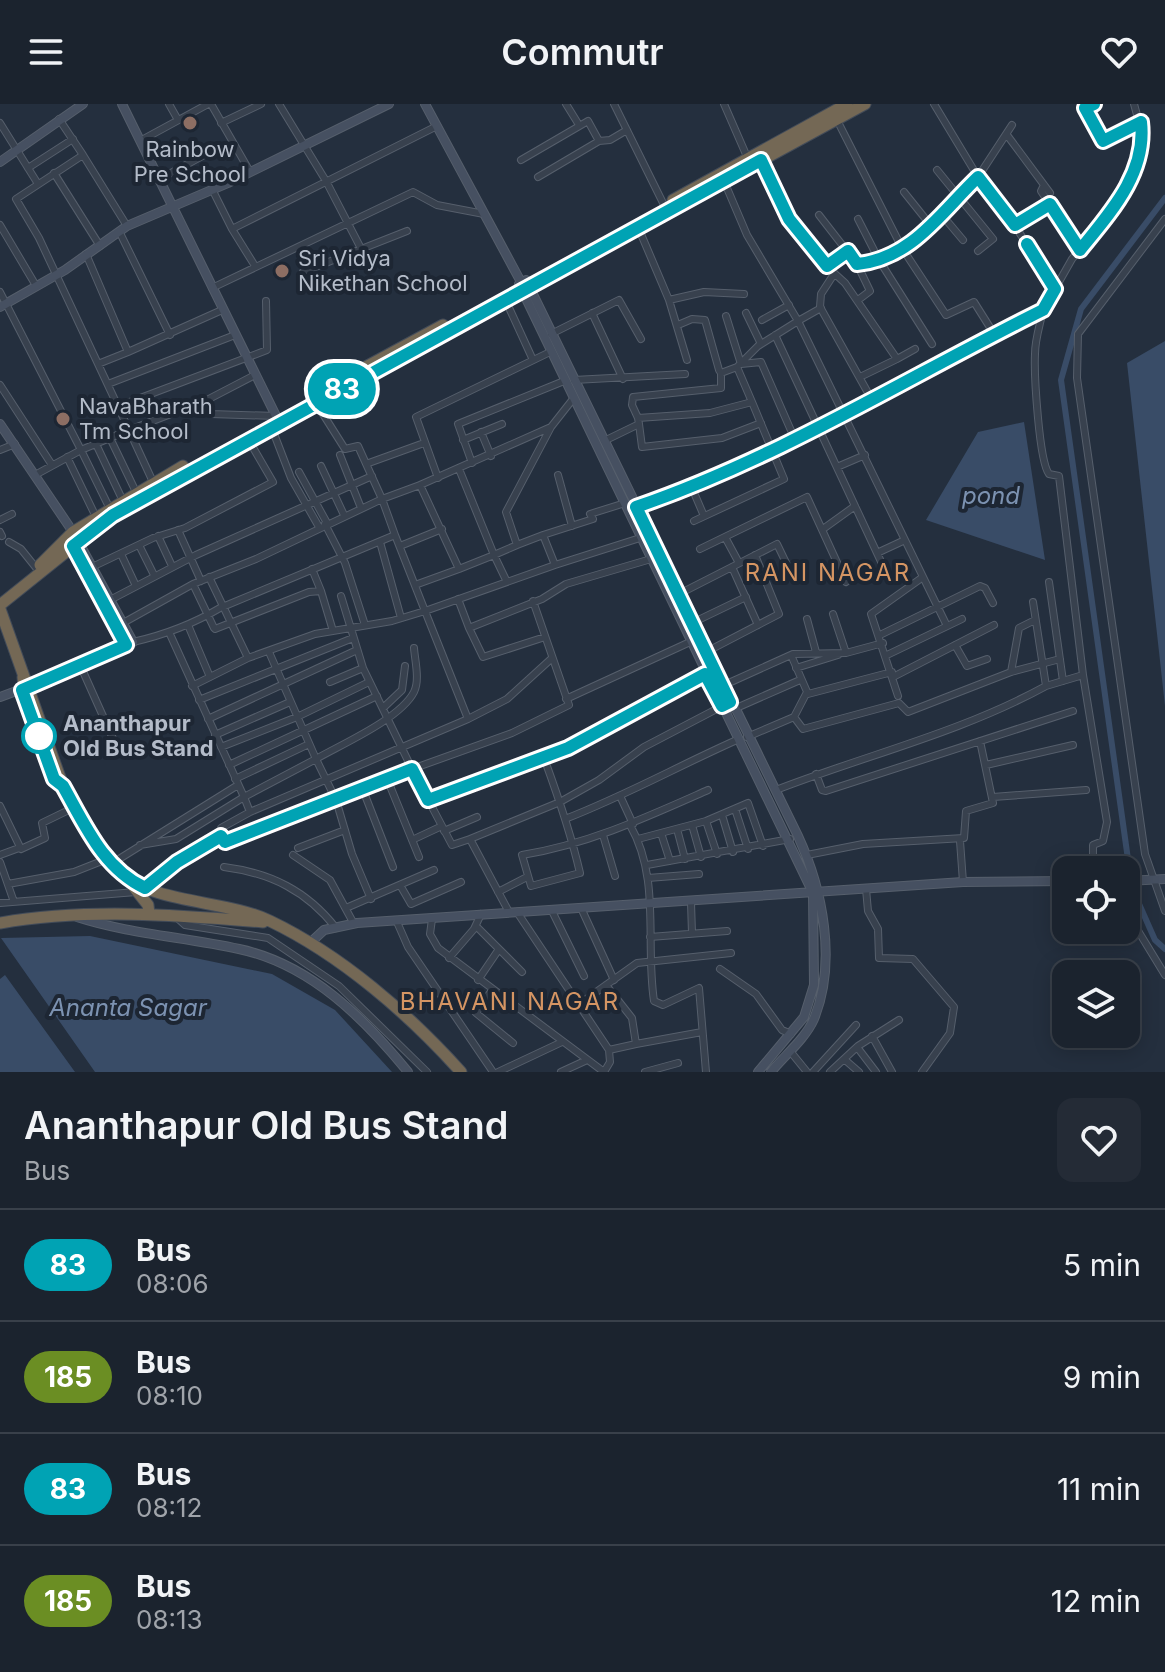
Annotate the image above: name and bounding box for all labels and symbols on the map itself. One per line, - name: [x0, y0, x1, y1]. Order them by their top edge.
- marker: Rainbow Pre School: [181, 114, 199, 132]
- place label: Rainbow Pre School: [134, 136, 246, 187]
- place label: Sri Vidya Nikethan School: [298, 245, 467, 296]
- marker: Sri Vidya Nikethan School: [273, 262, 291, 280]
- line badge: 83: [306, 363, 378, 415]
- place label: NavaBharath Tm School: [79, 393, 213, 444]
- marker: NavaBharath Tm School: [54, 410, 72, 428]
- water label: pond: [961, 481, 1020, 510]
- district label: RANI NAGAR: [745, 558, 911, 587]
- place label: Ananthapur Old Bus Stand: [63, 710, 214, 761]
- marker: Ananthapur Old Bus Stand: [22, 719, 56, 753]
- district label: BHAVANI NAGAR: [400, 987, 620, 1016]
- water label: Ananta Sagar: [48, 993, 208, 1022]

